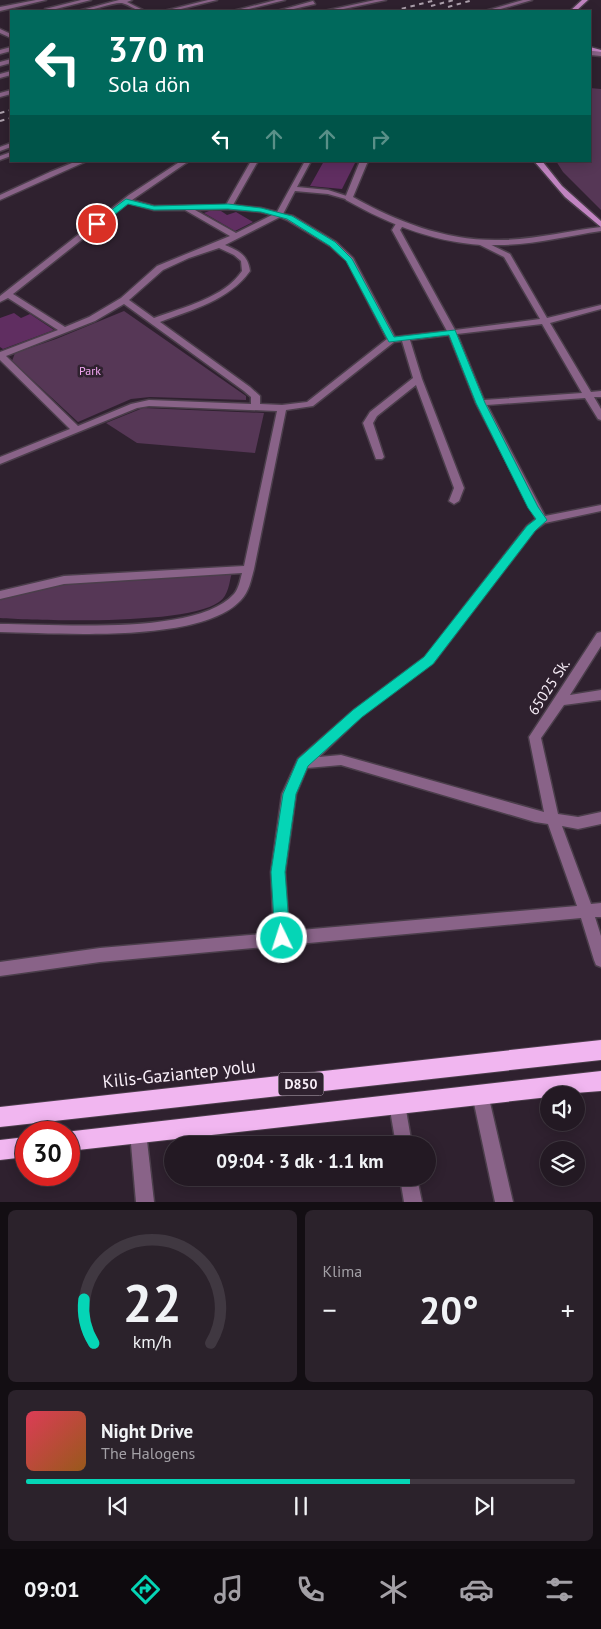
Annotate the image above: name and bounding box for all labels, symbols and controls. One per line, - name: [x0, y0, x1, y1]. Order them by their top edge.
- text: 370 m: [108, 26, 205, 72]
- icon: left: [25, 30, 90, 95]
- text: Sola dön: [108, 70, 190, 98]
- icon: left: [207, 125, 235, 153]
- icon: ahead: [260, 125, 288, 153]
- icon: ahead: [313, 125, 341, 153]
- icon: right: [366, 125, 394, 153]
- pin: [76, 203, 118, 245]
- icon: arrive: [83, 210, 111, 238]
- park label: Park: [79, 363, 101, 378]
- street label: 65025 Sk.: [523, 655, 574, 718]
- position arrow: [255, 911, 307, 963]
- street label: Kilis-Gaziantep yolu: [101, 1054, 257, 1093]
- road number: D850: [278, 1072, 324, 1096]
- map controls: [540, 1086, 585, 1186]
- button: sound: [540, 1086, 585, 1131]
- speed limit sign: 30: [15, 1121, 80, 1186]
- button: layers: [540, 1141, 585, 1186]
- text: 09:04 · 3 dk · 1.1 km: [216, 1149, 384, 1173]
- text: Klima: [323, 1261, 362, 1281]
- text: 22: [123, 1269, 182, 1336]
- text: 20°: [419, 1285, 479, 1334]
- text: −: [323, 1291, 337, 1328]
- text: +: [561, 1291, 575, 1328]
- text: km/h: [133, 1330, 172, 1353]
- text: Night Drive: [101, 1419, 193, 1443]
- text: The Halogens: [101, 1443, 195, 1463]
- icon: previous: [104, 1492, 132, 1520]
- icon: pause: [287, 1492, 315, 1520]
- icon: next: [470, 1492, 498, 1520]
- icon: directions: [128, 1572, 163, 1607]
- icon: music: [211, 1572, 246, 1607]
- icon: phone: [293, 1572, 328, 1607]
- icon: climate: [376, 1572, 411, 1607]
- icon: car: [459, 1572, 494, 1607]
- icon: filters: [542, 1572, 577, 1607]
- text: 09:01: [24, 1575, 80, 1603]

